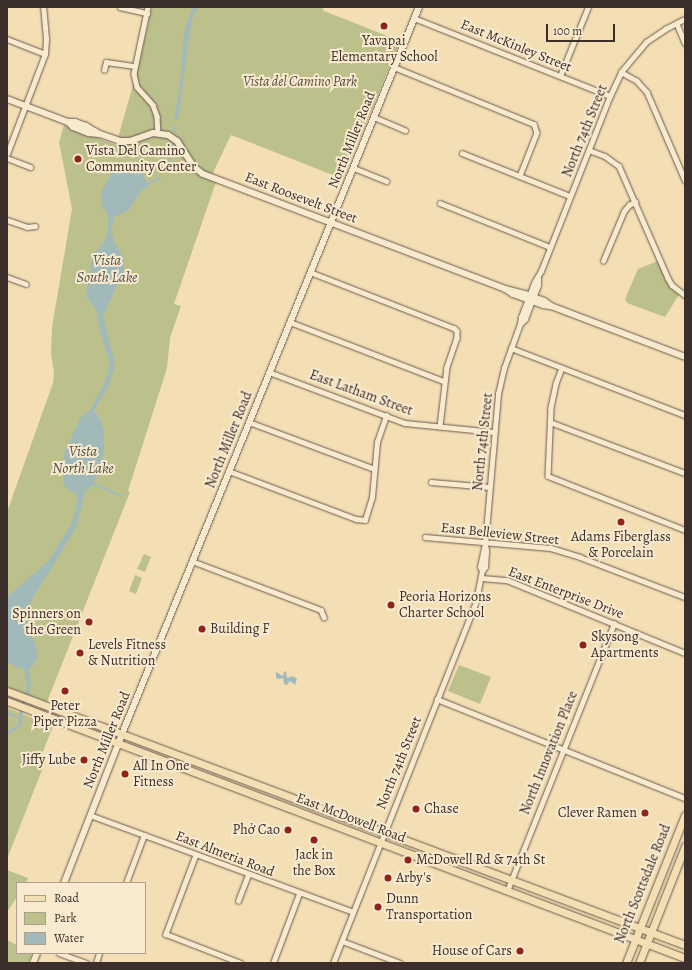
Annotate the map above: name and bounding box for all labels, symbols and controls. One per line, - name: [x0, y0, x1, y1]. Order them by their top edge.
- street label: East McKinley Street: [458, 16, 574, 76]
- scale bar: [548, 16, 617, 42]
- marker: Yavapai Elementary School: [379, 21, 389, 31]
- text: 100 m: [553, 23, 582, 39]
- place label: Yavapai Elementary School: [330, 33, 438, 66]
- park label: Vista del Camino Park: [243, 74, 357, 90]
- street label: North 74th Street: [559, 82, 611, 180]
- street label: North Miller Road: [325, 89, 379, 191]
- place label: Vista Del Camino Community Center: [86, 143, 196, 176]
- marker: Vista Del Camino Community Center: [73, 154, 83, 164]
- street label: East Roosevelt Street: [242, 169, 360, 227]
- water label: Vista South Lake: [77, 251, 137, 286]
- street label: East Latham Street: [307, 367, 415, 419]
- street label: North Miller Road: [202, 389, 256, 491]
- street label: North 74th Street: [469, 392, 497, 492]
- water label: Vista North Lake: [52, 442, 114, 477]
- marker: Adams Fiberglass & Porcelain: [616, 517, 626, 527]
- street label: East Belleview Street: [440, 519, 560, 549]
- place label: Adams Fiberglass & Porcelain: [571, 529, 671, 562]
- street label: East Enterprise Drive: [506, 563, 626, 623]
- place label: Peoria Horizons Charter School: [399, 589, 491, 622]
- marker: Peoria Horizons Charter School: [386, 600, 396, 610]
- place label: Spinners on the Green: [12, 606, 81, 638]
- marker: Spinners on the Green: [84, 617, 94, 627]
- place label: Building F: [210, 621, 269, 637]
- marker: Building F: [197, 624, 207, 634]
- place label: Skysong Apartments: [591, 629, 659, 662]
- place label: Levels Fitness & Nutrition: [88, 637, 166, 670]
- marker: Skysong Apartments: [578, 640, 588, 650]
- marker: Levels Fitness & Nutrition: [75, 648, 85, 658]
- marker: Peter Piper Pizza: [60, 686, 70, 696]
- street label: North Miller Road: [80, 689, 134, 791]
- street label: North Innovation Place: [516, 689, 582, 817]
- place label: Peter Piper Pizza: [33, 698, 97, 730]
- street label: North 74th Street: [373, 714, 425, 812]
- place label: Jiffy Lube: [22, 752, 76, 768]
- marker: Jiffy Lube: [79, 755, 89, 765]
- place label: All In One Fitness: [133, 758, 189, 790]
- marker: All In One Fitness: [120, 769, 130, 779]
- street label: East McDowell Road: [294, 789, 408, 847]
- place label: Chase: [424, 801, 459, 817]
- marker: Chase: [411, 804, 421, 814]
- place label: Clever Ramen: [558, 805, 637, 821]
- marker: Clever Ramen: [640, 808, 650, 818]
- place label: Phở Cao: [233, 822, 280, 838]
- street label: North Scottsdale Road: [611, 822, 675, 946]
- marker: Phở Cao: [283, 825, 293, 835]
- street label: East Almeria Road: [173, 827, 277, 881]
- marker: Jack in the Box: [309, 835, 319, 845]
- place label: Jack in the Box: [293, 847, 335, 880]
- place label: McDowell Rd & 74th St: [416, 852, 545, 868]
- marker: McDowell Rd & 74th St: [403, 855, 413, 865]
- place label: Arby's: [396, 870, 431, 886]
- marker: Arby's: [383, 873, 393, 883]
- legend: [16, 882, 146, 954]
- text: Road: [54, 890, 79, 906]
- place label: Dunn Transportation: [386, 891, 472, 924]
- marker: Dunn Transportation: [373, 902, 383, 912]
- text: Park: [54, 910, 77, 926]
- text: Water: [54, 930, 84, 946]
- place label: House of Cars: [432, 943, 512, 959]
- marker: House of Cars: [515, 946, 525, 956]

